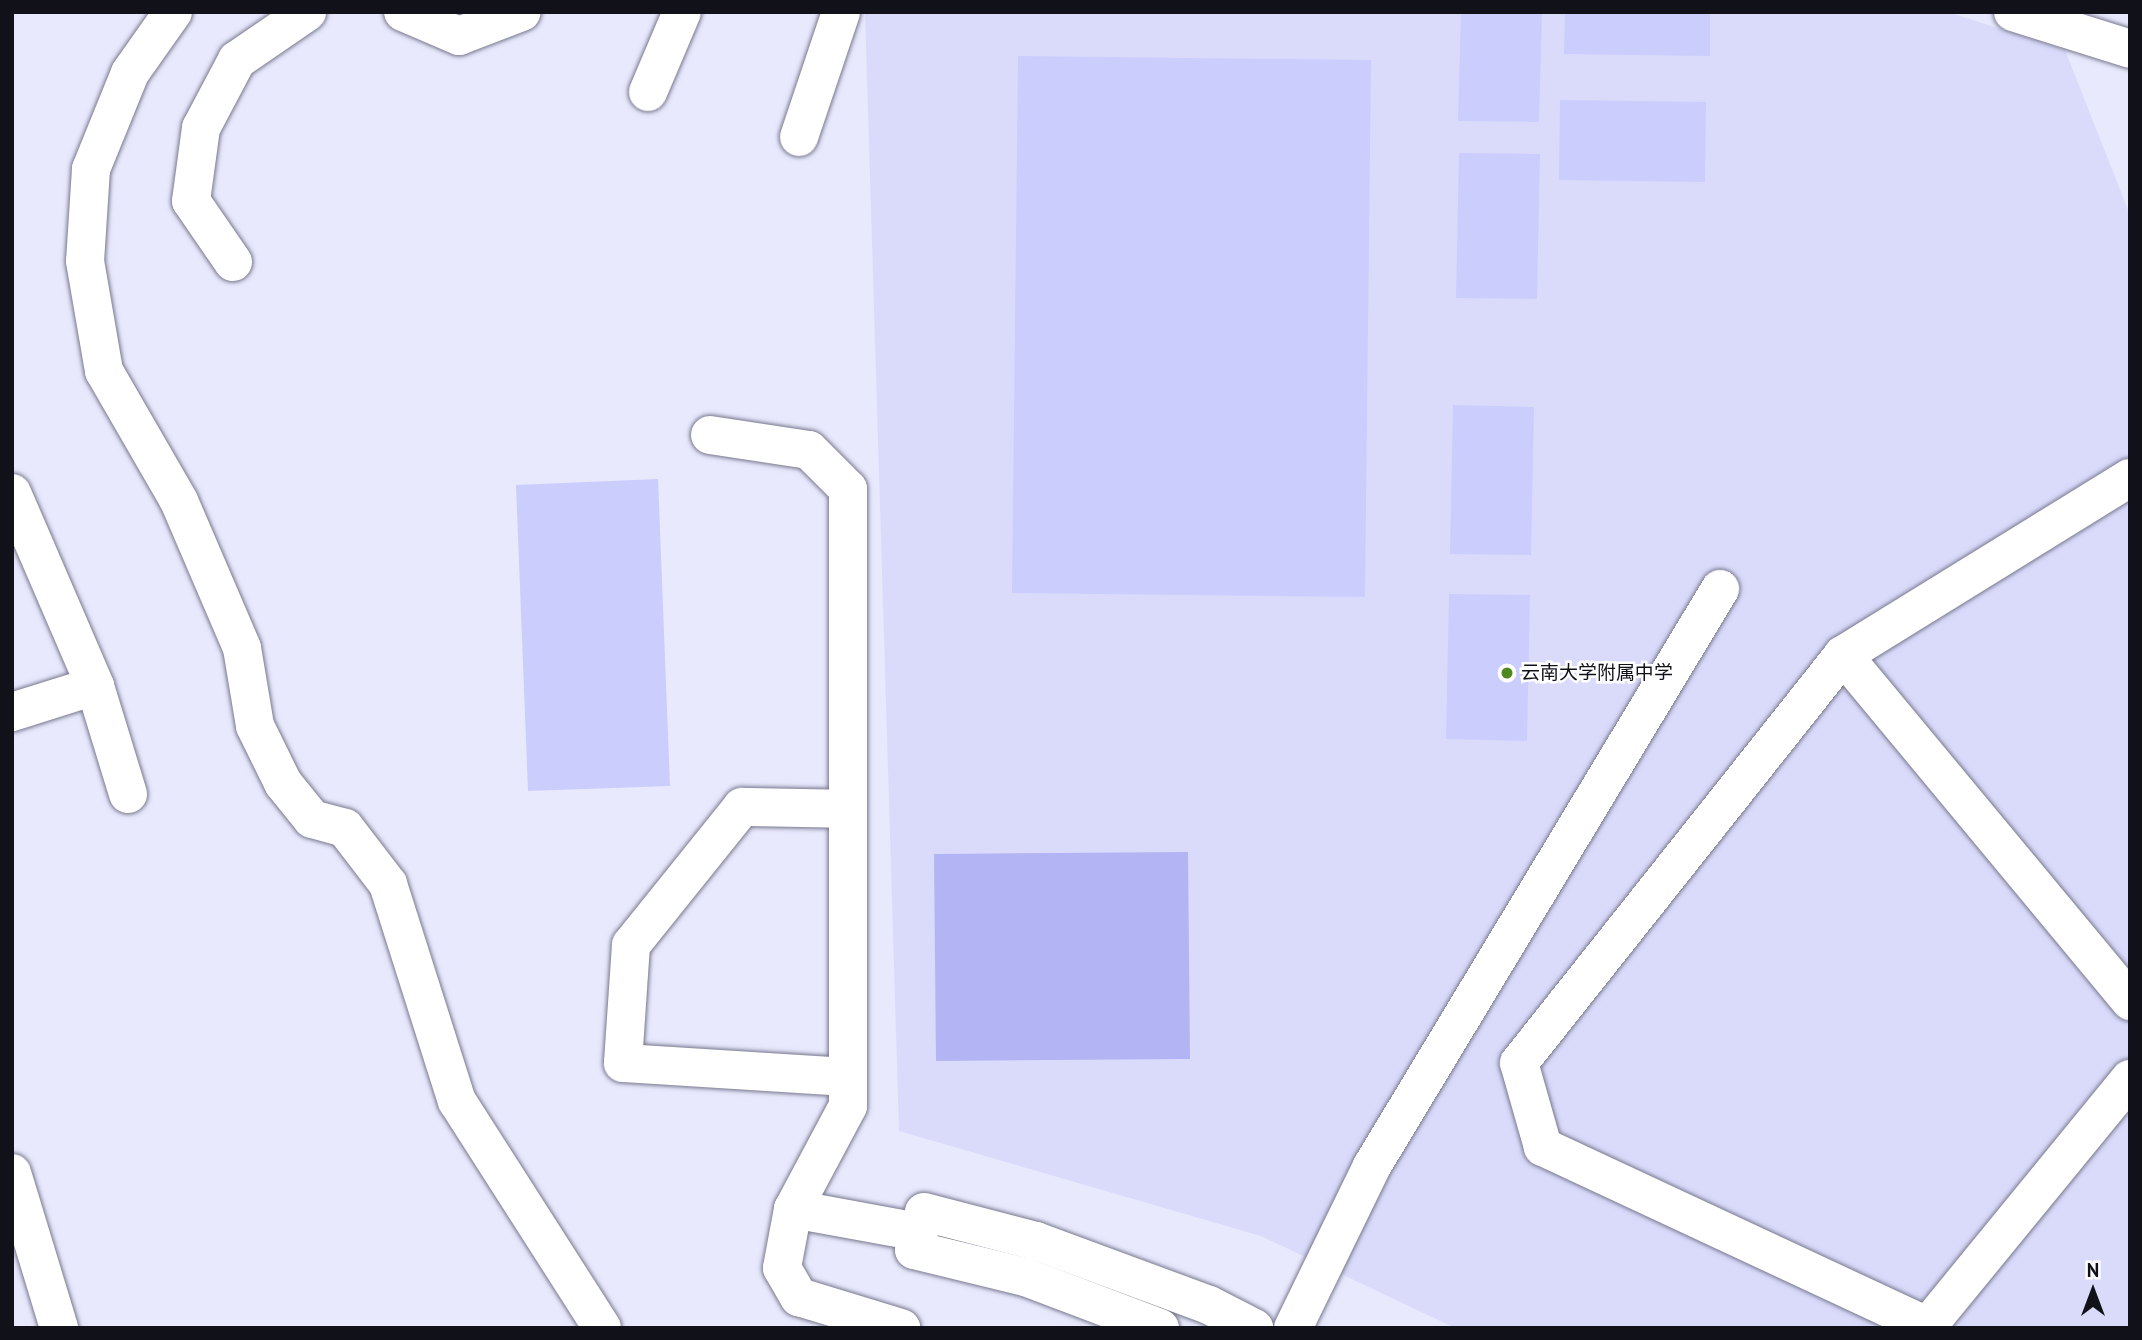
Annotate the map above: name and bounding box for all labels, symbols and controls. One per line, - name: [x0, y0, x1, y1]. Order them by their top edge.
- place label: 云南大学附属中学: [1521, 662, 1673, 684]
- marker: 云南大学附属中学: [1499, 665, 1515, 681]
- north arrow: [2058, 1256, 2128, 1326]
- text: N: [2087, 1258, 2099, 1282]

